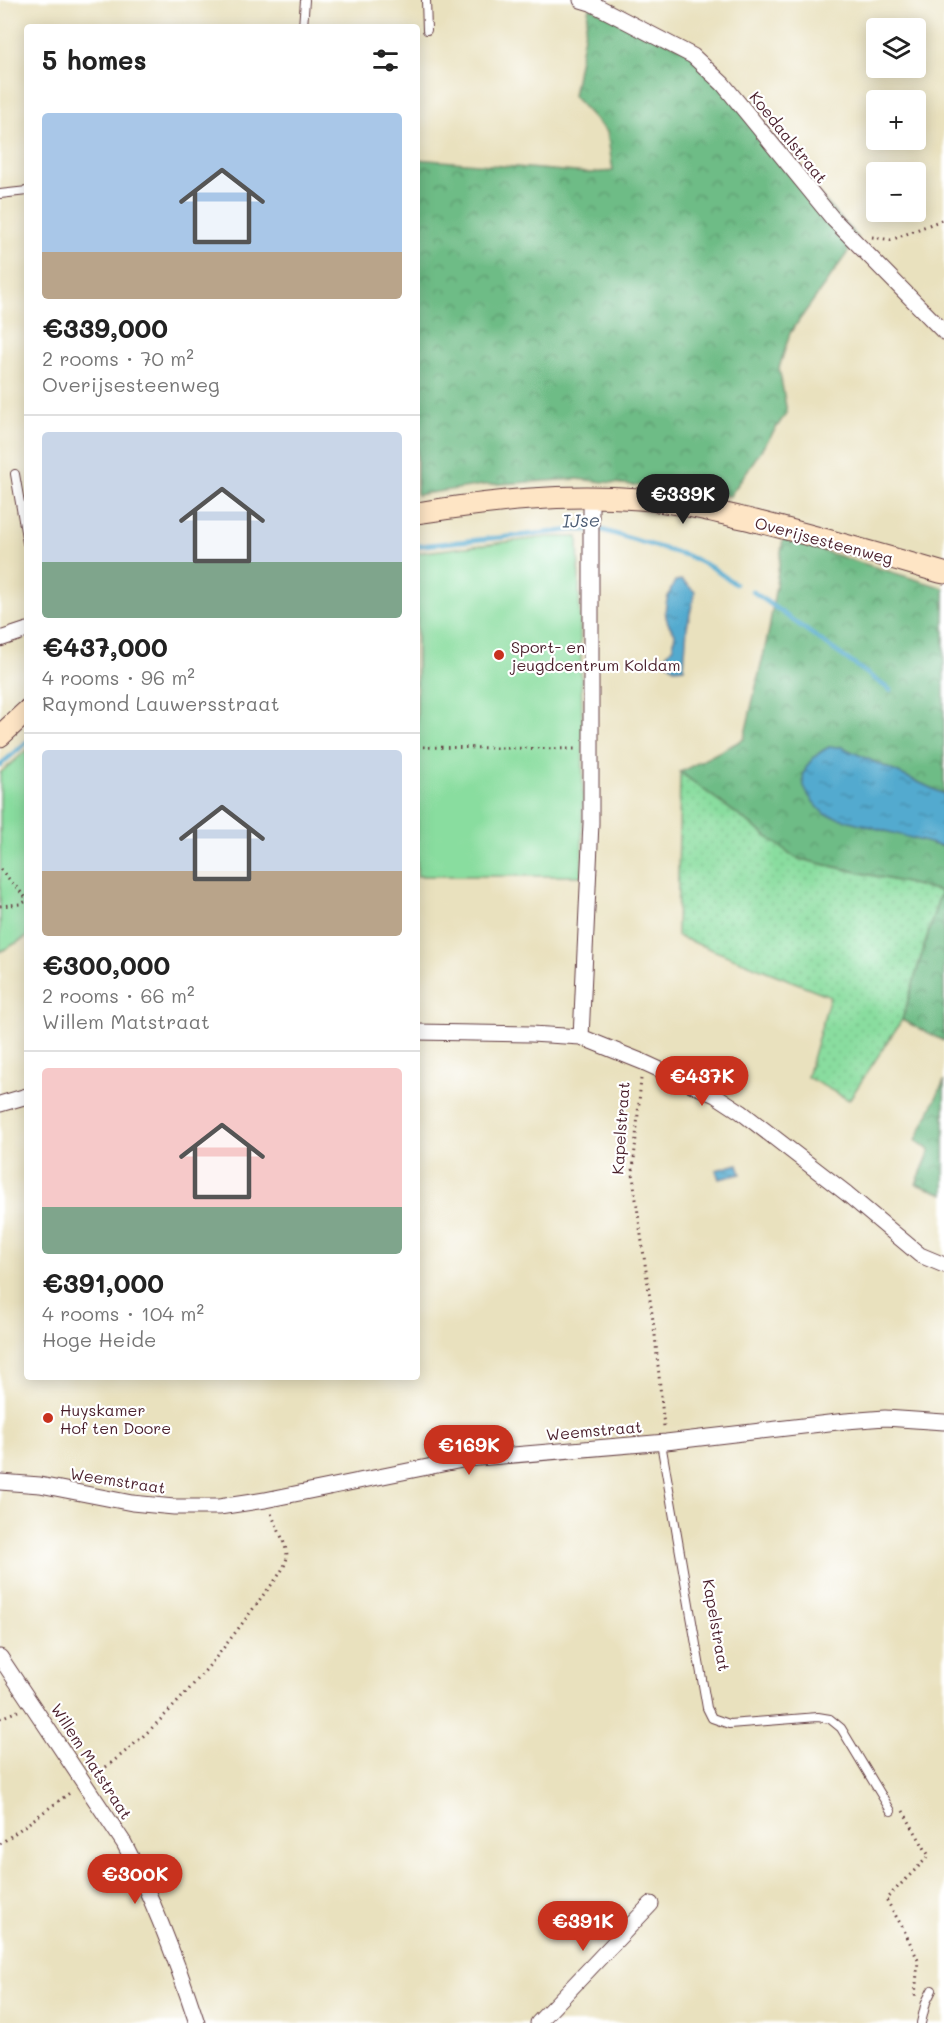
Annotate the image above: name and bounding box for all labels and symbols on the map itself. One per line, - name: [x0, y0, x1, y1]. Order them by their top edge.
- street label: Koedaalstraat: [745, 86, 833, 188]
- pin: €339K: [641, 474, 725, 525]
- water label: IJse: [562, 507, 600, 533]
- street label: Overijsesteenweg: [753, 511, 895, 569]
- place label: Sport- en jeugdcentrum Koldam: [509, 636, 680, 675]
- marker: Sport- en jeugdcentrum Koldam: [492, 648, 506, 662]
- pin: €437K: [660, 1056, 744, 1107]
- street label: Kapelstraat: [606, 1081, 634, 1175]
- place label: Huyskamer Hof ten Doore: [60, 1399, 171, 1438]
- marker: Huyskamer Hof ten Doore: [41, 1411, 55, 1425]
- street label: Weemstraat: [545, 1415, 643, 1445]
- pin: €169K: [427, 1425, 511, 1476]
- street label: Weemstraat: [69, 1462, 167, 1498]
- street label: Kapelstraat: [699, 1577, 735, 1673]
- street label: Willem Matstraat: [47, 1699, 137, 1823]
- pin: €300K: [93, 1854, 177, 1905]
- pin: €391K: [541, 1901, 625, 1952]

